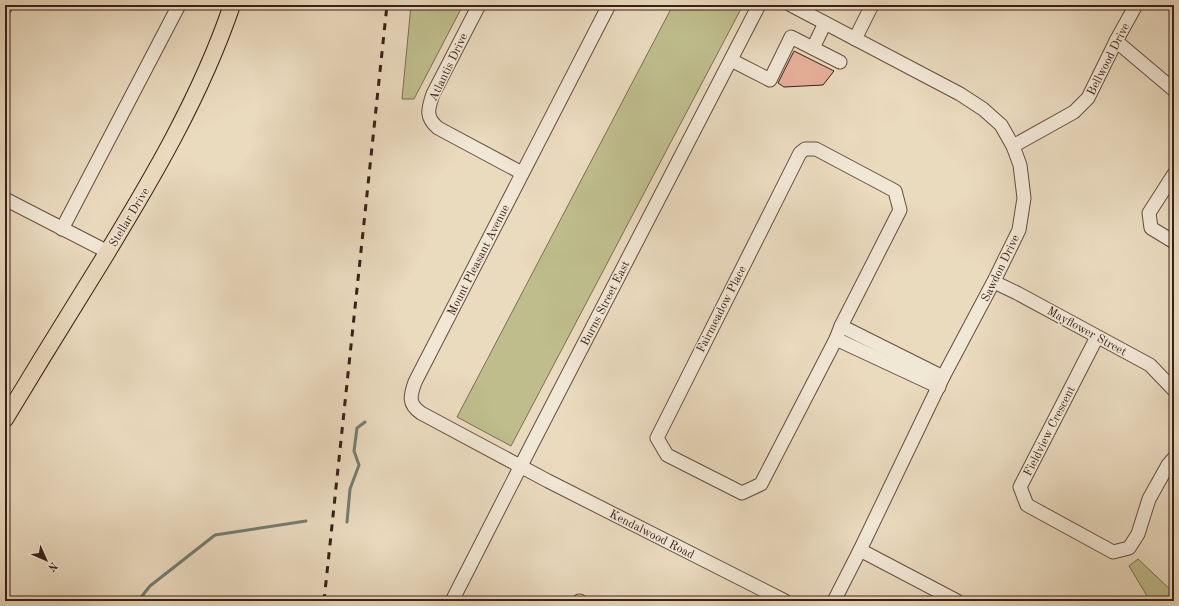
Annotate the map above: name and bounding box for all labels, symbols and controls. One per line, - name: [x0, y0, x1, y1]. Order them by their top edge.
- street label: Bellwood Drive: [1086, 21, 1132, 98]
- street label: Atlantis Drive: [427, 31, 471, 103]
- street label: Stellar Drive: [108, 185, 152, 249]
- street label: Mount Pleasant Avenue: [446, 203, 512, 318]
- street label: Sawdon Drive: [980, 233, 1022, 304]
- street label: Burns Street East: [579, 259, 632, 348]
- street label: Fairmeadow Place: [695, 264, 749, 355]
- street label: Mayflower Street: [1045, 305, 1128, 359]
- street label: Fieldview Crescent: [1022, 384, 1078, 478]
- street label: Kendalwood Road: [607, 508, 696, 561]
- north arrow: [26, 540, 66, 580]
- text: N: [45, 559, 59, 573]

